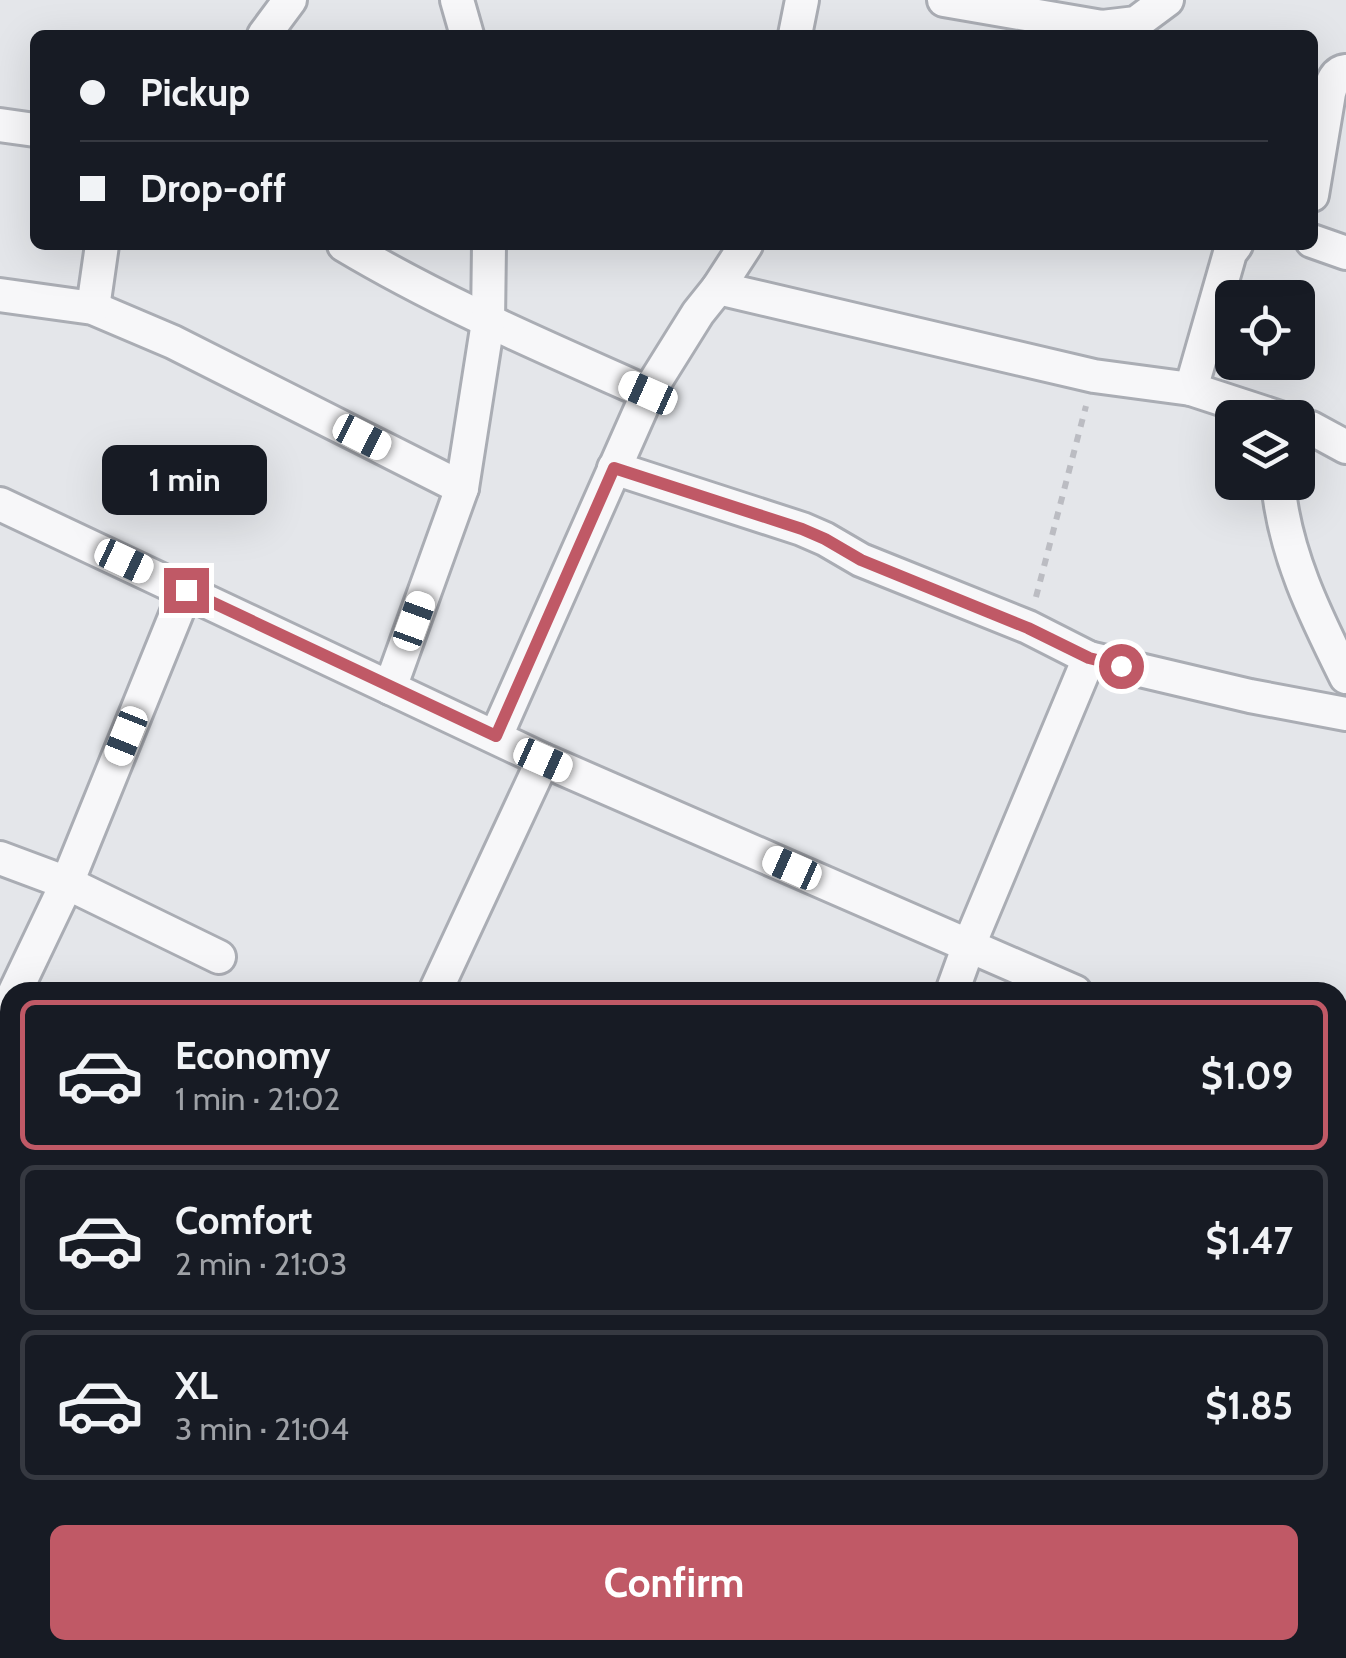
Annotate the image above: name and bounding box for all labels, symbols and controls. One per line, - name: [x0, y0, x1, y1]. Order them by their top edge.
- text: Pickup: [140, 69, 250, 116]
- text: Drop-off: [140, 165, 286, 212]
- map controls: [1215, 280, 1315, 500]
- button: locate: [1215, 280, 1315, 380]
- car: [614, 367, 682, 419]
- button: layers: [1215, 400, 1315, 500]
- car: [328, 410, 396, 464]
- callout: 1 min: [104, 445, 268, 515]
- text: 1 min: [148, 460, 221, 499]
- car: [90, 535, 158, 587]
- route end: [164, 568, 209, 613]
- car: [390, 588, 438, 654]
- route start: [1099, 644, 1144, 689]
- car: [101, 703, 151, 769]
- car: [509, 734, 577, 786]
- car: [758, 842, 826, 894]
- icon: car: [55, 1030, 145, 1120]
- text: Economy: [175, 1032, 330, 1079]
- text: $1.09: [1201, 1052, 1293, 1099]
- text: 1 min · 21:02: [175, 1079, 340, 1118]
- icon: car: [55, 1195, 145, 1285]
- text: Comfort: [175, 1197, 312, 1244]
- text: $1.47: [1206, 1217, 1293, 1264]
- text: 2 min · 21:03: [175, 1244, 347, 1283]
- icon: car: [55, 1360, 145, 1450]
- text: XL: [175, 1362, 218, 1409]
- text: $1.85: [1205, 1382, 1293, 1429]
- text: 3 min · 21:04: [175, 1409, 349, 1448]
- button: Confirm: [50, 1525, 1298, 1640]

